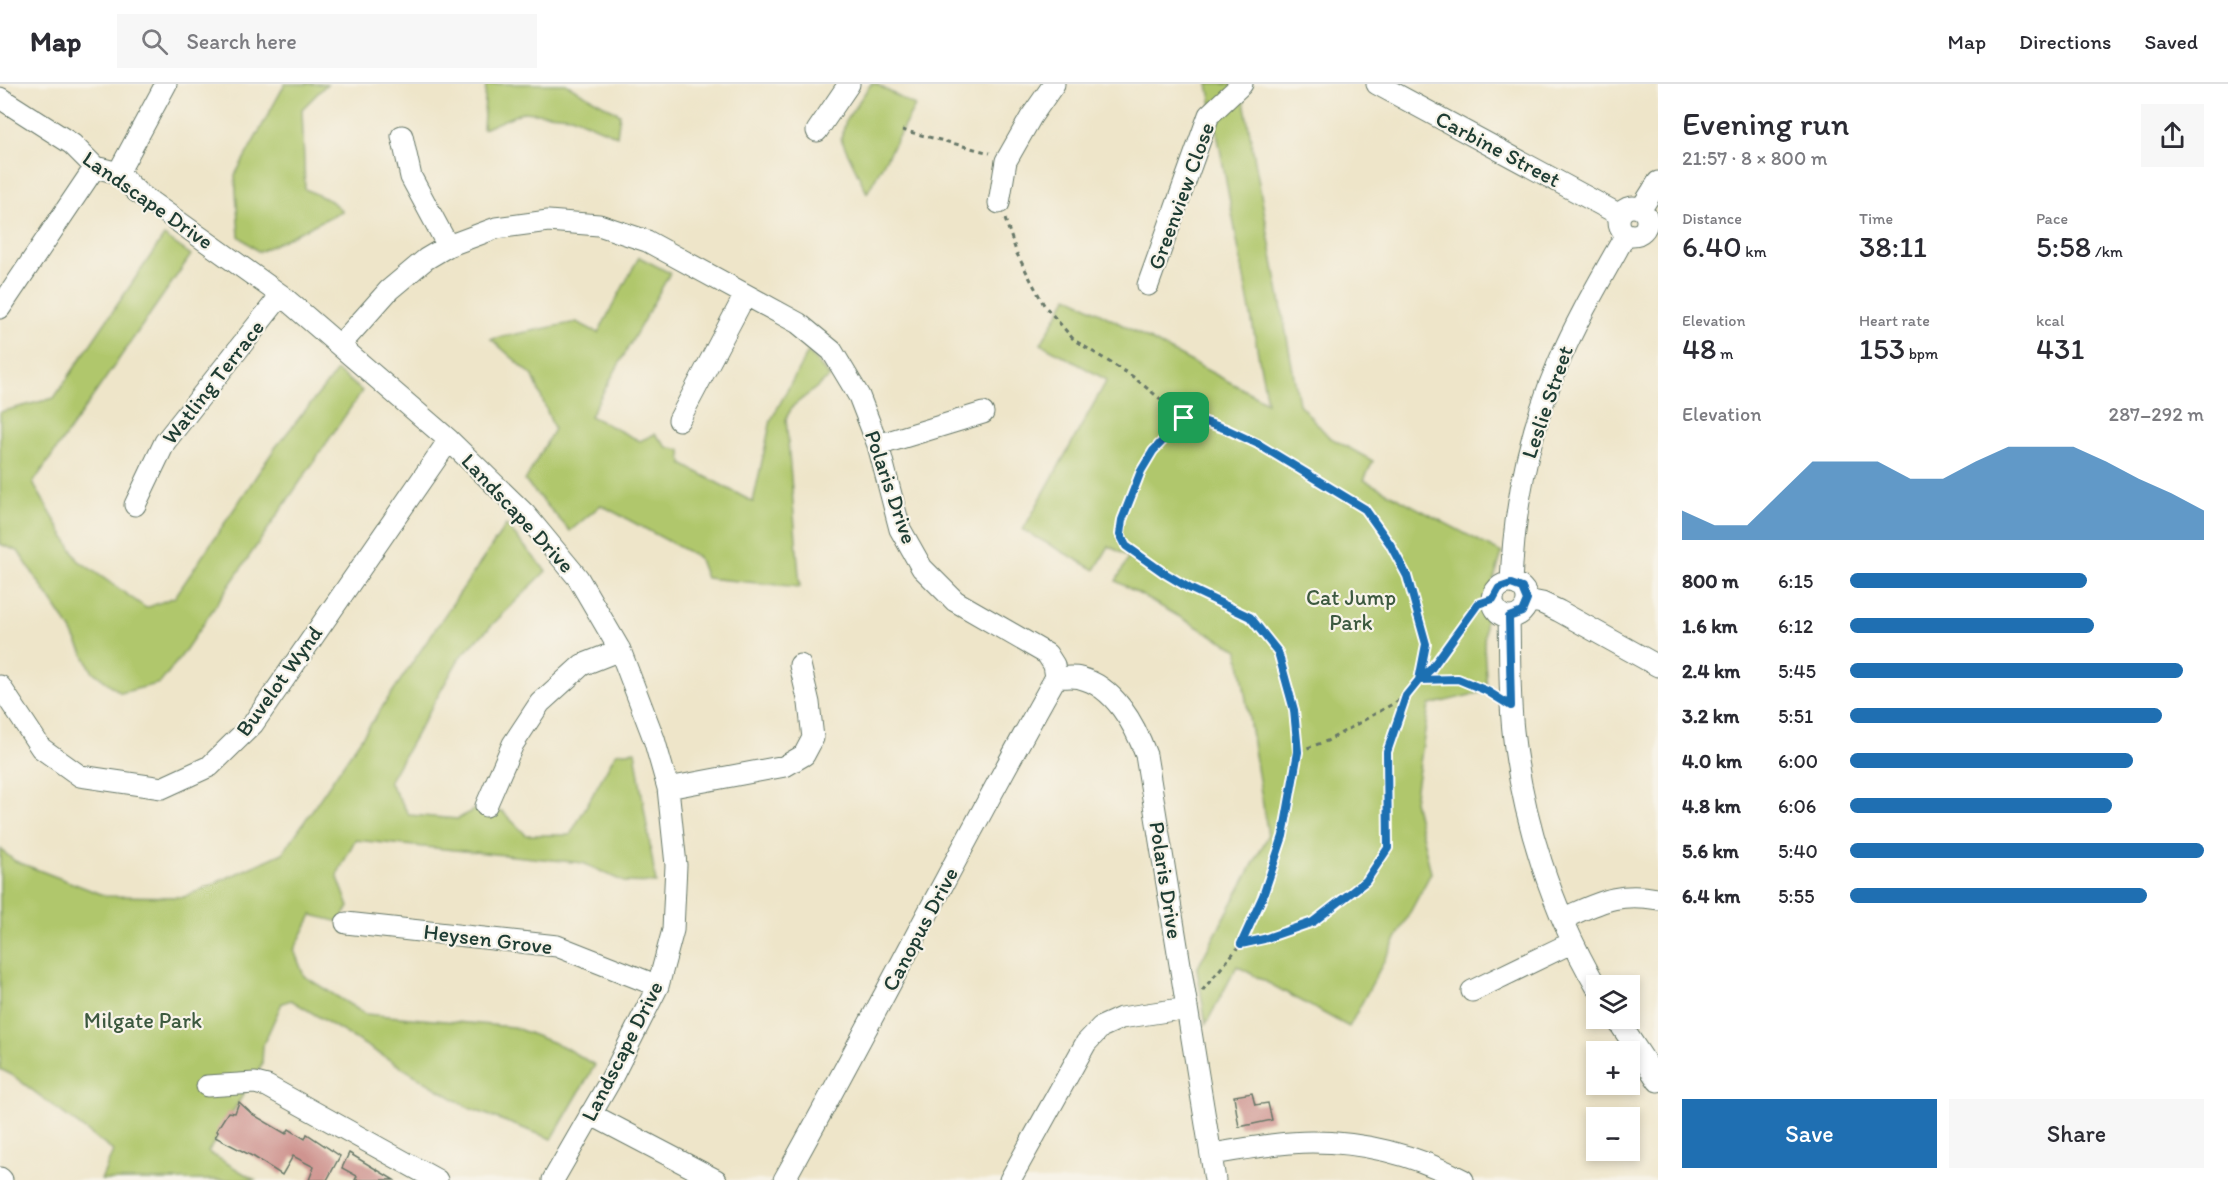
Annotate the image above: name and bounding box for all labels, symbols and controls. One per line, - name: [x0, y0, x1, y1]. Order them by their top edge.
- search box: [117, 14, 537, 68]
- text: Map: [30, 24, 81, 58]
- icon: search: [138, 25, 171, 58]
- text: Search here: [186, 28, 297, 55]
- text: Map: [1948, 29, 1986, 54]
- text: Directions: [2019, 29, 2111, 54]
- text: Saved: [2144, 29, 2198, 54]
- text: Evening run: [1682, 104, 1849, 143]
- button: share: [2141, 104, 2204, 167]
- street label: Carbine Street: [1431, 105, 1565, 193]
- street label: Greenview Close: [1142, 119, 1220, 273]
- street label: Landscape Drive: [77, 145, 219, 255]
- text: 21:57 · 8 × 800 m: [1682, 146, 1828, 170]
- text: Distance: [1682, 209, 1742, 228]
- text: Time: [1859, 209, 1893, 228]
- text: Pace: [2036, 209, 2068, 228]
- text: 6.40: [1682, 228, 1742, 265]
- text: 38:11: [1859, 228, 1927, 265]
- text: 5:58: [2036, 228, 2091, 265]
- text: km: [1742, 242, 1767, 261]
- text: /km: [2091, 242, 2123, 261]
- text: Elevation: [1682, 311, 1746, 330]
- text: Heart rate: [1859, 311, 1930, 330]
- text: kcal: [2036, 311, 2064, 330]
- street label: Watling Terrace: [156, 314, 270, 450]
- text: 48: [1682, 330, 1716, 367]
- text: 153: [1859, 330, 1905, 367]
- text: 431: [2036, 330, 2084, 367]
- street label: Leslie Street: [1515, 342, 1579, 462]
- text: m: [1716, 344, 1734, 363]
- text: bpm: [1905, 344, 1938, 363]
- pin: [1158, 392, 1209, 443]
- icon: arrive: [1167, 401, 1200, 434]
- text: Elevation: [1682, 402, 1761, 426]
- text: 287–292 m: [2109, 402, 2204, 426]
- street label: Polaris Drive: [859, 427, 923, 547]
- street label: Landscape Drive: [456, 448, 580, 578]
- text: 800 m: [1682, 569, 1739, 593]
- text: 6:15: [1778, 569, 1813, 593]
- park label: Cat Jump Park: [1306, 584, 1396, 636]
- text: 1.6 km: [1682, 614, 1738, 638]
- text: 6:12: [1778, 614, 1813, 638]
- street label: Buvelot Wynd: [230, 620, 328, 742]
- text: 2.4 km: [1682, 659, 1740, 683]
- text: 5:45: [1778, 659, 1816, 683]
- text: 3.2 km: [1682, 704, 1739, 728]
- text: 5:51: [1778, 704, 1813, 728]
- text: 4.0 km: [1682, 749, 1742, 773]
- text: 6:00: [1778, 749, 1818, 773]
- text: 4.8 km: [1682, 794, 1741, 818]
- text: 6:06: [1778, 794, 1816, 818]
- street label: Polaris Drive: [1143, 819, 1189, 941]
- text: 5.6 km: [1682, 839, 1739, 863]
- text: 5:40: [1778, 839, 1818, 863]
- street label: Canopus Drive: [876, 862, 964, 996]
- text: 6.4 km: [1682, 884, 1740, 908]
- text: 5:55: [1778, 884, 1814, 908]
- street label: Heysen Grove: [422, 918, 554, 960]
- map controls: [1586, 975, 1640, 1161]
- button: layers: [1586, 975, 1640, 1029]
- street label: Landscape Drive: [575, 976, 669, 1126]
- park label: Milgate Park: [84, 1007, 202, 1034]
- button: +: [1586, 1041, 1640, 1095]
- button: Save: [1682, 1099, 1937, 1168]
- button: Share: [1949, 1099, 2204, 1168]
- button: −: [1586, 1107, 1640, 1161]

